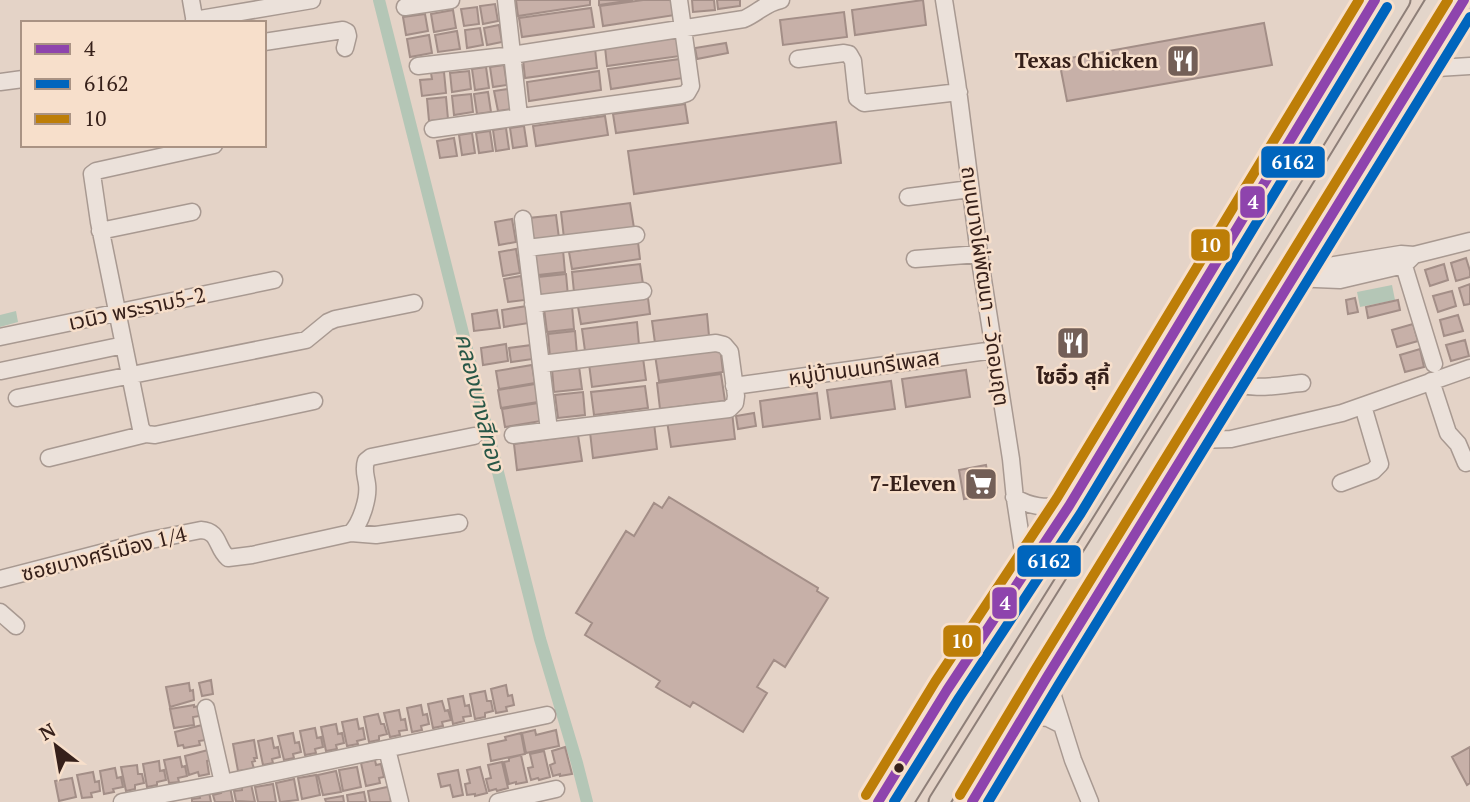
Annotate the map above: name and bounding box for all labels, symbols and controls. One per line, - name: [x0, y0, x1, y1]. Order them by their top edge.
- legend: [21, 21, 266, 147]
- text: 4: [84, 34, 96, 62]
- restaurant icon: Texas Chicken: [1164, 42, 1202, 80]
- place label: Texas Chicken: [1015, 46, 1158, 74]
- text: 6162: [84, 69, 129, 97]
- text: 10: [84, 104, 106, 132]
- line badge: 6162: [1260, 145, 1326, 179]
- text: 6162: [1272, 149, 1314, 174]
- street label: ถนนบางไผ่พัฒนา – วัดอมฤต: [955, 164, 1017, 407]
- line badge: 4: [1239, 185, 1266, 219]
- text: 4: [1248, 189, 1259, 214]
- line badge: 10: [1190, 228, 1231, 262]
- text: 10: [1199, 232, 1221, 257]
- street label: เวนิว พระราม5-2: [66, 280, 208, 336]
- restaurant icon: ไซอิ๋ว สุกี้: [1054, 324, 1092, 362]
- water label: คลองบางสีทอง: [448, 330, 513, 476]
- street label: หมู่บ้านนนทรีเพลส: [786, 343, 941, 391]
- place label: ไซอิ๋ว สุกี้: [1036, 362, 1111, 390]
- supermarket icon: 7-Eleven: [962, 465, 1000, 503]
- place label: 7-Eleven: [870, 469, 956, 497]
- street label: ซอยบางศรีเมือง 1/4: [18, 519, 190, 587]
- line badge: 6162: [1016, 544, 1082, 578]
- text: 6162: [1028, 548, 1070, 573]
- line badge: 4: [991, 586, 1018, 620]
- text: 4: [1000, 590, 1011, 615]
- line badge: 10: [942, 624, 982, 658]
- text: 10: [951, 628, 973, 653]
- north arrow: [21, 711, 91, 781]
- text: N: [34, 716, 60, 745]
- unlabelled marker: [892, 761, 906, 775]

